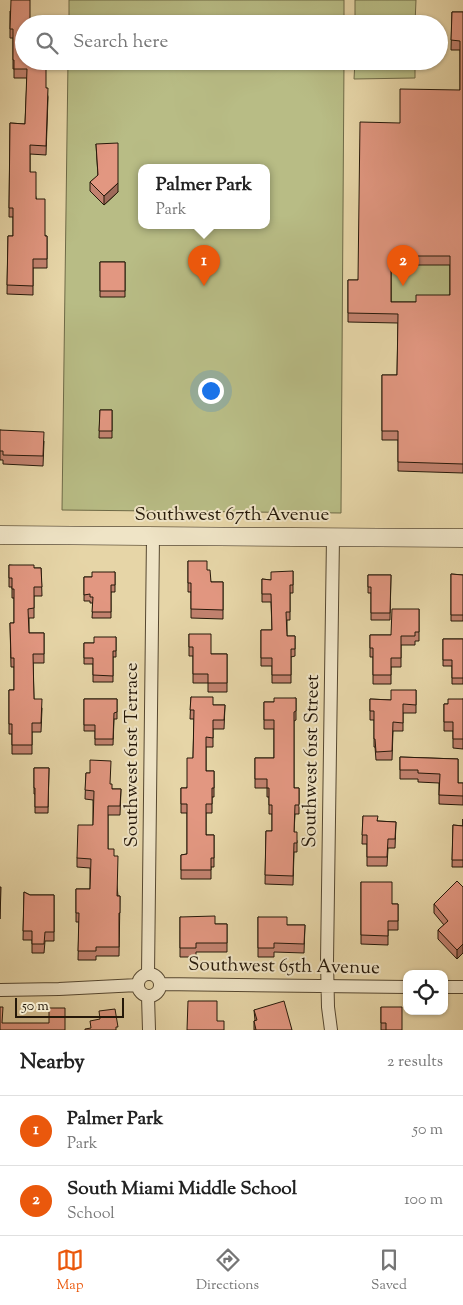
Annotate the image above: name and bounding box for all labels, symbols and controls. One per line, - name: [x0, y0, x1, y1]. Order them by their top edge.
- search box: [15, 15, 448, 70]
- icon: search: [33, 29, 61, 57]
- text: Search here: [73, 29, 168, 56]
- popup: [138, 164, 270, 229]
- text: Palmer Park: [156, 172, 252, 199]
- text: Park: [156, 199, 186, 222]
- pin: 1: [188, 245, 220, 286]
- pin: 2: [387, 245, 419, 286]
- your location: [198, 378, 224, 404]
- street label: Southwest 67th Avenue: [135, 502, 330, 529]
- street label: Southwest 61st Terrace: [119, 662, 146, 848]
- street label: Southwest 61st Street: [297, 674, 327, 848]
- street label: Southwest 65th Avenue: [188, 952, 380, 982]
- map controls: [403, 970, 448, 1015]
- button: locate: [403, 970, 448, 1015]
- scale bar: [15, 995, 124, 1018]
- text: 50 m: [22, 997, 49, 1017]
- text: Nearby: [20, 1048, 85, 1078]
- text: 2 results: [387, 1051, 443, 1074]
- text: Palmer Park: [67, 1106, 163, 1133]
- text: 1: [33, 1119, 39, 1142]
- text: 50 m: [412, 1119, 443, 1142]
- text: Park: [67, 1133, 98, 1156]
- text: South Miami Middle School: [67, 1176, 297, 1203]
- text: 2: [32, 1189, 40, 1212]
- text: 100 m: [404, 1189, 443, 1212]
- text: School: [67, 1203, 115, 1226]
- tab: Map: [56, 1246, 84, 1296]
- tab: Directions: [196, 1246, 259, 1296]
- tab: Saved: [371, 1246, 407, 1296]

